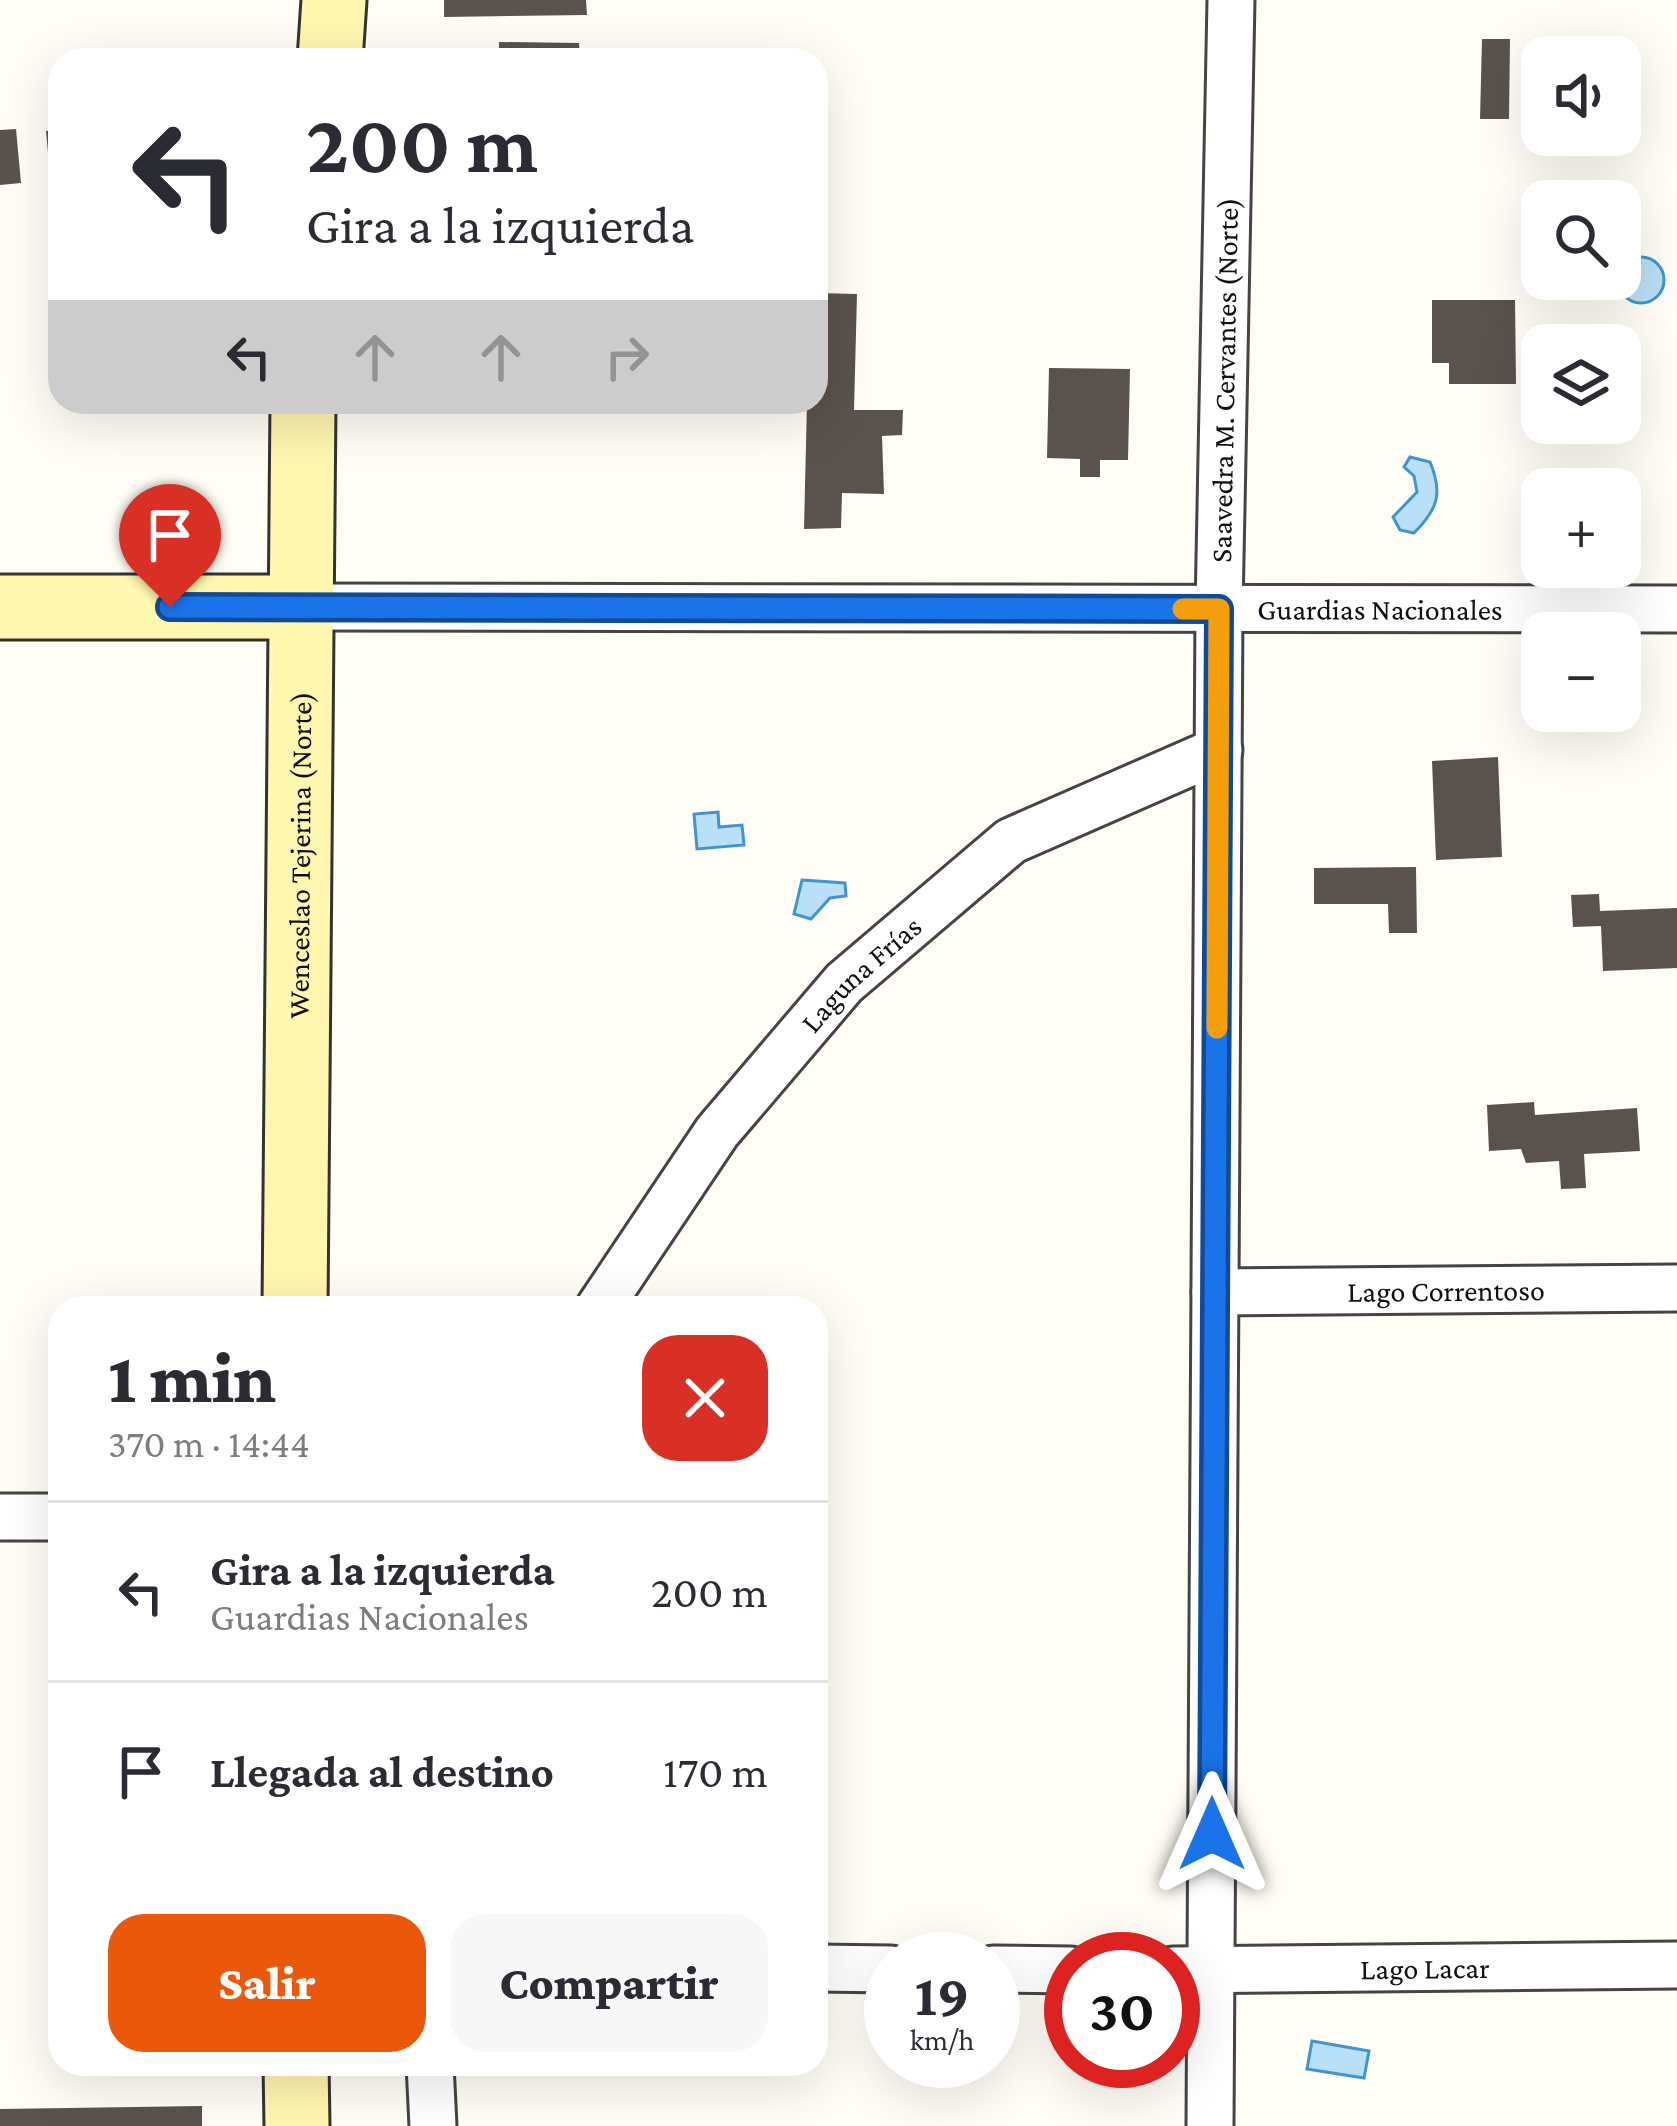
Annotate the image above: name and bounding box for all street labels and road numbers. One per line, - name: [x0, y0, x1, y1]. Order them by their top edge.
- street label: Saavedra M. Cervantes (Norte): [1203, 197, 1245, 563]
- street label: Guardias Nacionales: [1257, 592, 1503, 625]
- street label: Wenceslao Tejerina (Norte): [281, 691, 318, 1019]
- street label: Laguna Frías: [793, 909, 927, 1038]
- street label: Lago Correntoso: [1347, 1273, 1545, 1308]
- street label: Lago Lacar: [1360, 1950, 1490, 1985]

